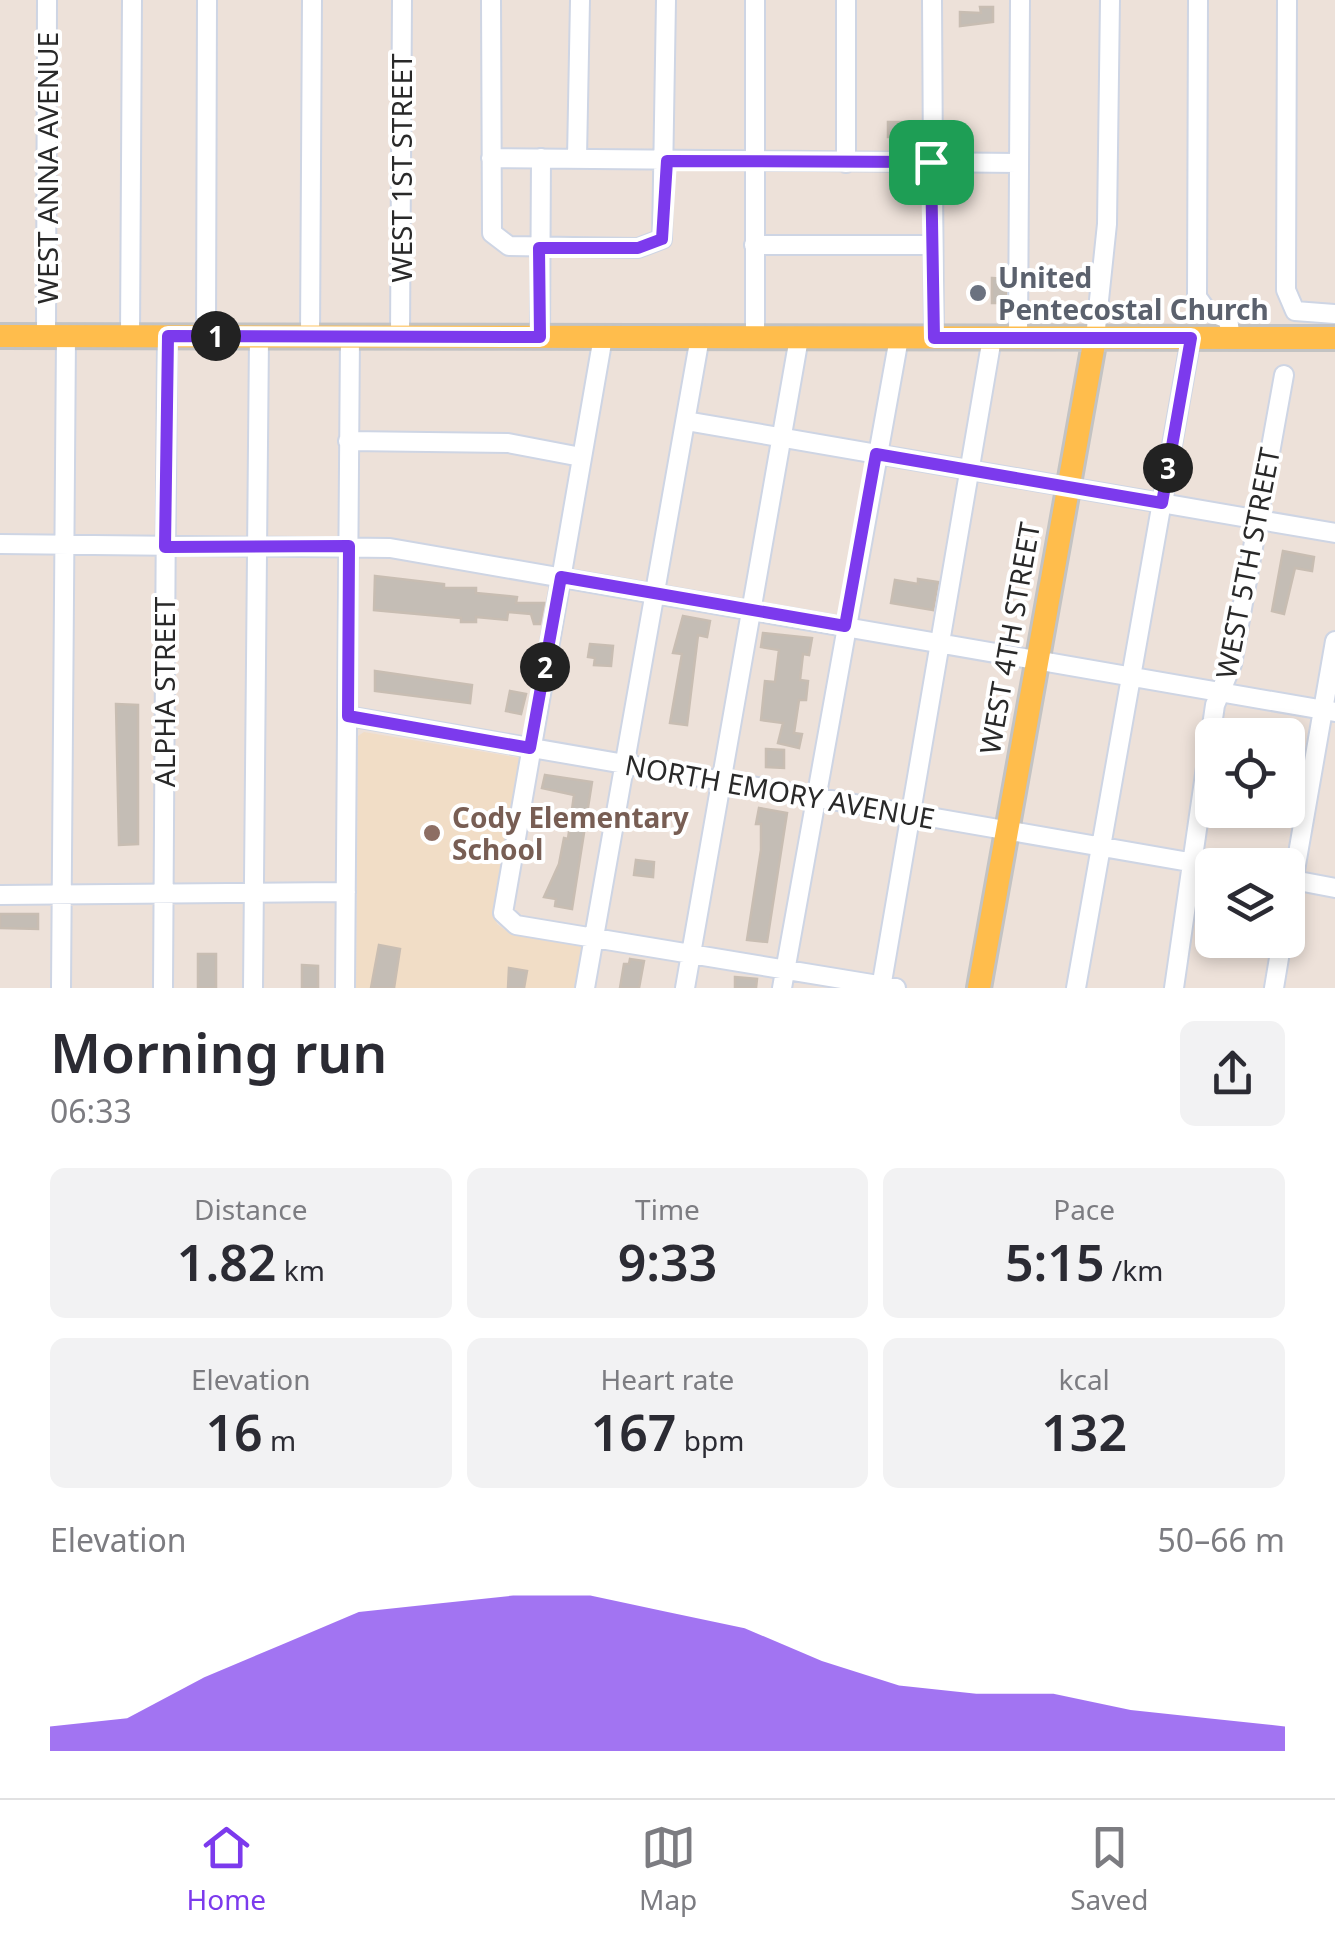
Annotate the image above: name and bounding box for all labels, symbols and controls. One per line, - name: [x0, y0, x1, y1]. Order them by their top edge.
- street label: WEST ANNA AVENUE: [28, 32, 66, 304]
- street label: WEST 1ST STREET: [382, 53, 420, 283]
- pin: [889, 120, 974, 205]
- icon: arrive: [904, 135, 959, 190]
- place label: United Pentecostal Church: [998, 258, 1269, 328]
- marker: United Pentecostal Church: [967, 282, 989, 304]
- pin: 1: [191, 311, 241, 361]
- text: 1: [208, 317, 224, 355]
- pin: 3: [1143, 443, 1193, 493]
- street label: WEST 5TH STREET: [1206, 444, 1288, 682]
- text: 3: [1160, 449, 1176, 487]
- street label: WEST 4TH STREET: [970, 519, 1048, 757]
- street label: ALPHA STREET: [145, 596, 183, 787]
- pin: 2: [520, 642, 570, 692]
- text: 2: [537, 648, 553, 686]
- map controls: [1195, 718, 1305, 958]
- button: locate: [1195, 718, 1305, 828]
- street label: NORTH EMORY AVENUE: [622, 745, 938, 837]
- place label: Cody Elementary School: [452, 798, 689, 868]
- marker: Cody Elementary School: [421, 822, 443, 844]
- button: layers: [1195, 848, 1305, 958]
- text: Morning run: [50, 1014, 387, 1089]
- button: share: [1180, 1021, 1285, 1126]
- text: 06:33: [50, 1089, 132, 1132]
- text: Distance: [194, 1190, 308, 1228]
- text: Time: [635, 1190, 700, 1228]
- text: Pace: [1053, 1190, 1115, 1228]
- text: 1.82: [177, 1228, 276, 1296]
- text: 9:33: [618, 1228, 717, 1296]
- text: 5:15: [1005, 1228, 1105, 1296]
- text: km: [276, 1251, 325, 1289]
- text: /km: [1105, 1251, 1163, 1289]
- text: Elevation: [191, 1360, 311, 1398]
- text: Heart rate: [601, 1360, 734, 1398]
- text: kcal: [1058, 1360, 1110, 1398]
- text: 16: [205, 1398, 263, 1466]
- text: 167: [591, 1398, 676, 1466]
- text: 132: [1041, 1398, 1127, 1466]
- text: m: [263, 1421, 296, 1459]
- text: bpm: [676, 1421, 744, 1459]
- text: Elevation: [50, 1518, 187, 1561]
- text: 50–66 m: [1158, 1518, 1285, 1561]
- tab: Home: [186, 1820, 266, 1918]
- tab: Map: [639, 1820, 697, 1918]
- tab: Saved: [1070, 1820, 1149, 1918]

